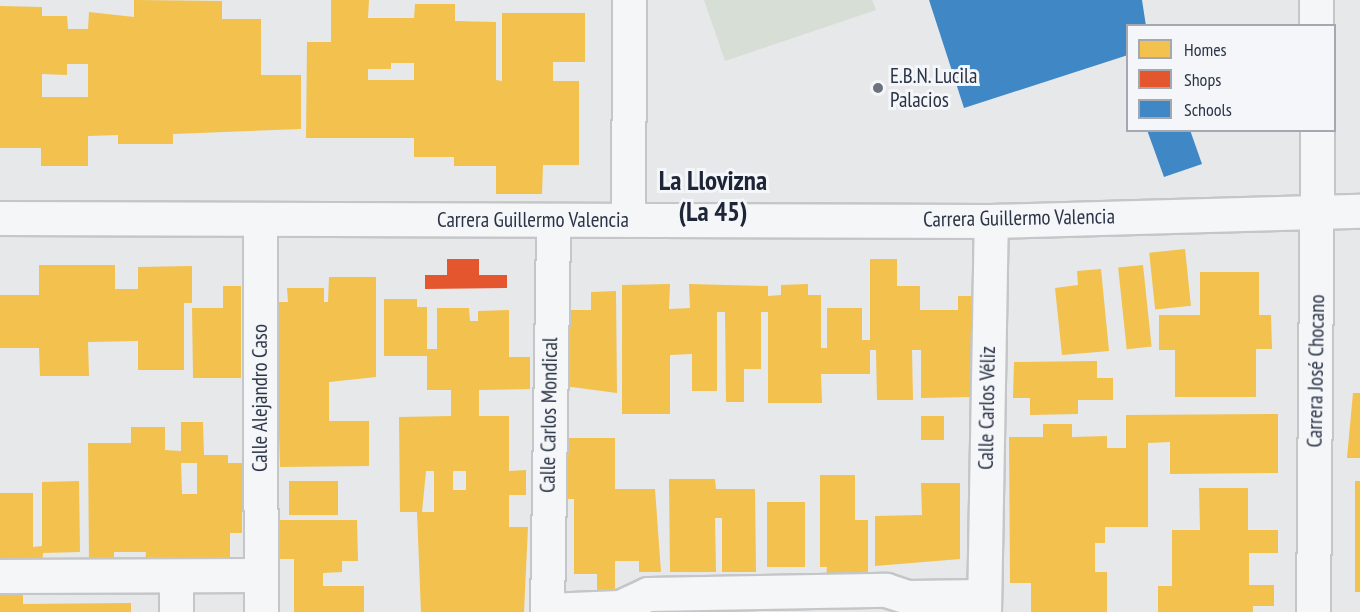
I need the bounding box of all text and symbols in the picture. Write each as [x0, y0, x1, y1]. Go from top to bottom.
legend [1126, 24, 1336, 132]
text: Homes [1184, 38, 1227, 61]
place label: E.B.N. Lucila Palacios [890, 63, 979, 113]
text: Shops [1184, 68, 1221, 91]
marker: E.B.N. Lucila Palacios [871, 81, 885, 95]
text: Schools [1184, 98, 1232, 121]
district label: La Llovizna (La 45) [659, 164, 767, 227]
street label: Carrera Guillermo Valencia [923, 204, 1115, 232]
street label: Carrera Guillermo Valencia [437, 207, 629, 233]
street label: Carrera José Chocano [1302, 294, 1330, 448]
street label: Calle Alejandro Caso [247, 324, 273, 472]
street label: Calle Carlos Mondical [535, 337, 563, 493]
street label: Calle Carlos Véliz [973, 346, 1001, 470]

